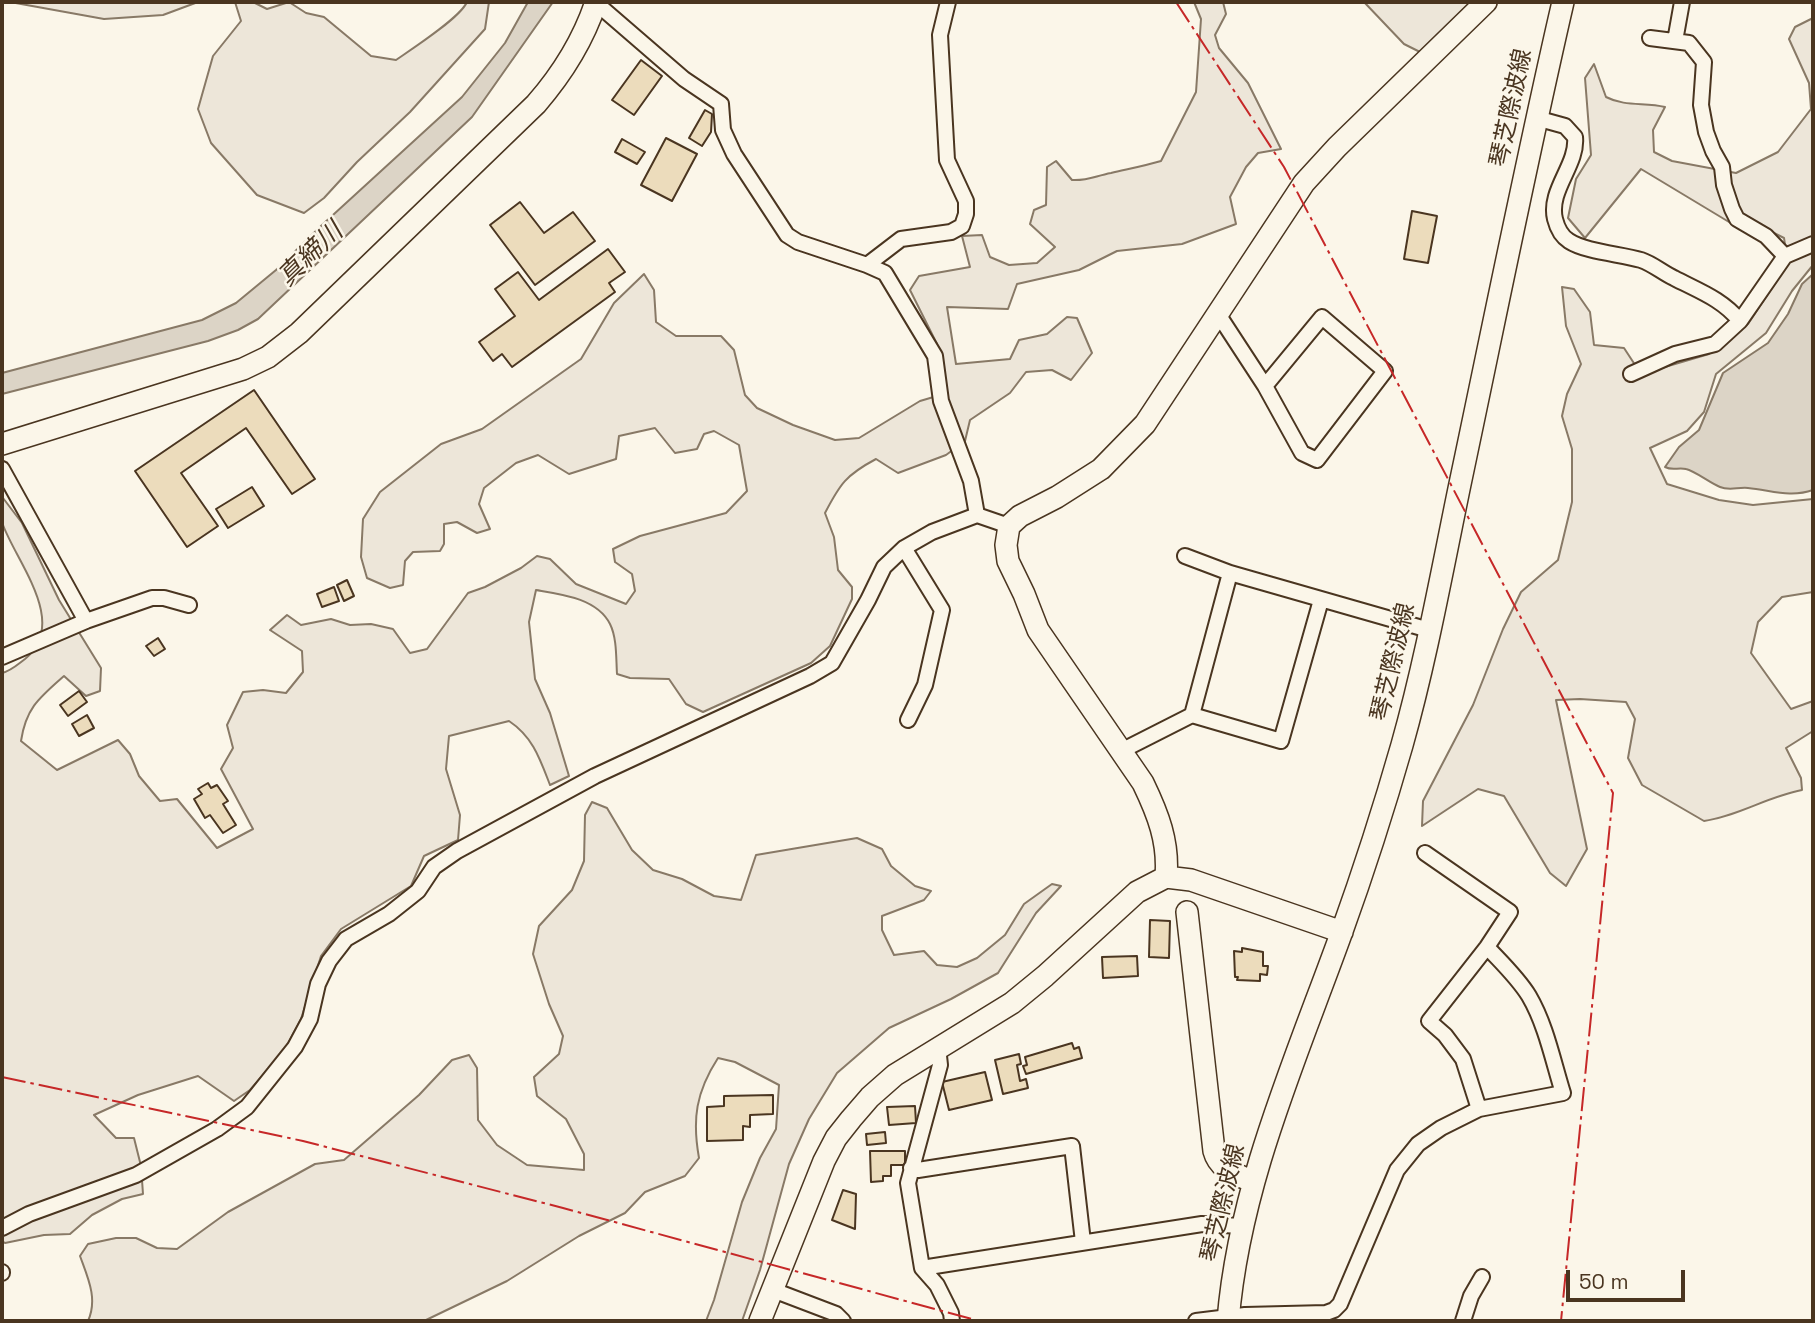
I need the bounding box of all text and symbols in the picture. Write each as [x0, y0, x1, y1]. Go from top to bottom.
street label: 琴芝際波線 [1485, 46, 1539, 170]
water label: 真締川 [272, 217, 350, 293]
street label: 琴芝際波線 [1366, 600, 1422, 724]
street label: 琴芝際波線 [1196, 1141, 1252, 1265]
scale bar [1570, 1256, 1689, 1300]
text: 50 m [1579, 1268, 1629, 1295]

